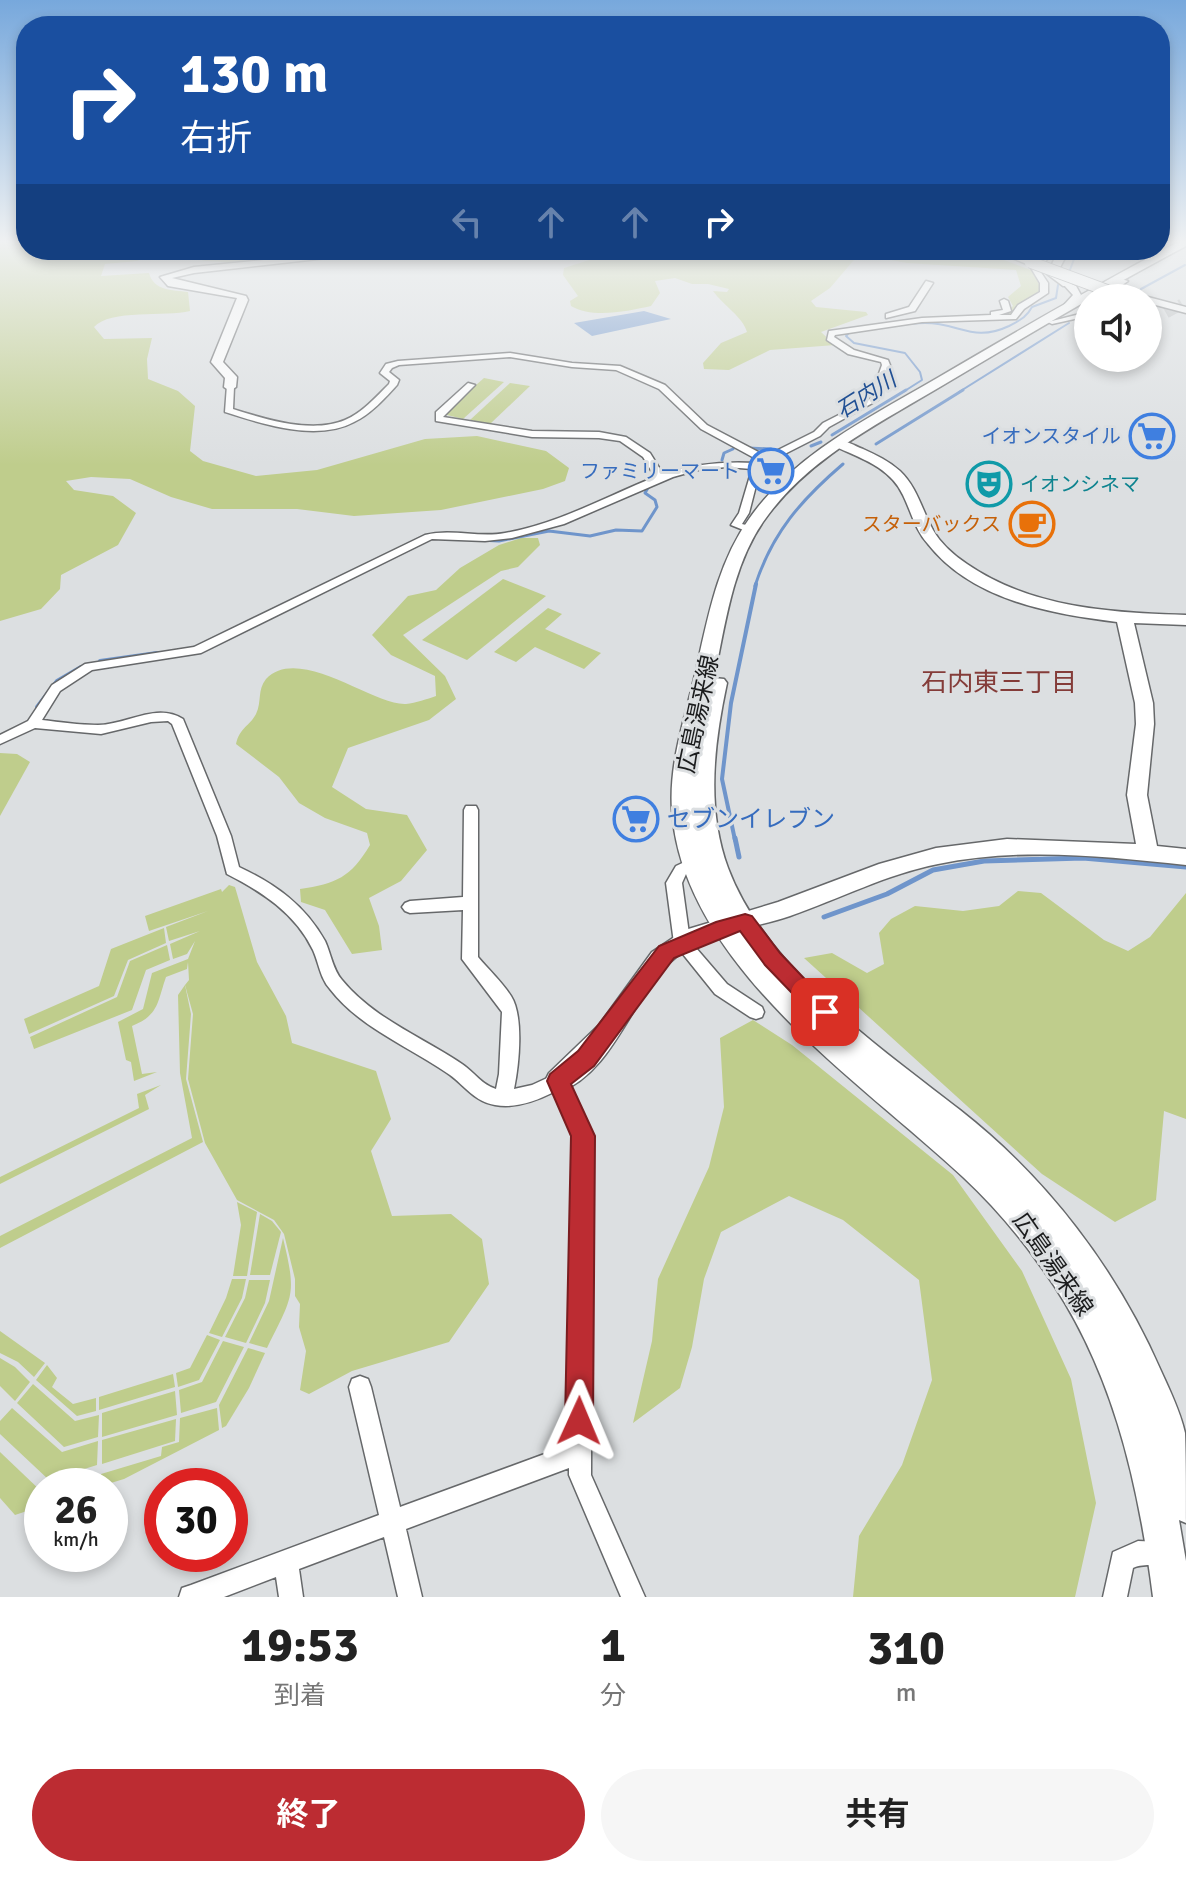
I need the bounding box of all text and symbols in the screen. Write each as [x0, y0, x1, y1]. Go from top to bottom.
text: 130 m [180, 39, 328, 108]
icon: right [48, 48, 152, 152]
text: 右折 [180, 116, 252, 161]
icon: left [445, 200, 489, 244]
icon: ahead [529, 200, 573, 244]
icon: ahead [613, 200, 657, 244]
icon: right [697, 200, 741, 244]
map controls [1074, 284, 1162, 372]
button: sound [1074, 284, 1162, 372]
water label: 石内川 [831, 365, 903, 424]
supermarket icon: イオンスタイル [1128, 412, 1176, 460]
place label: イオンスタイル [981, 424, 1121, 449]
supermarket icon: ファミリーマート [747, 447, 795, 495]
place label: ファミリーマート [580, 459, 740, 484]
theatre icon: イオンシネマ [965, 460, 1013, 508]
place label: イオンシネマ [1020, 472, 1140, 497]
cafe icon: スターバックス [1008, 500, 1056, 548]
place label: スターバックス [862, 512, 1001, 537]
street label: 広島湯来線 [671, 652, 725, 776]
district label: 石内東三丁目 [921, 667, 1077, 699]
supermarket icon: セブンイレブン [612, 795, 660, 843]
place label: セブンイレブン [667, 804, 835, 834]
pin [791, 978, 859, 1046]
icon: arrive [803, 990, 847, 1034]
street label: 広島湯来線 [1006, 1206, 1100, 1322]
position arrow [537, 1379, 621, 1463]
speed limit sign: 30 [144, 1468, 248, 1572]
text: 26 [54, 1485, 98, 1535]
text: km/h [53, 1527, 99, 1552]
text: 19:53 [241, 1616, 359, 1675]
text: 1 [600, 1616, 626, 1675]
text: 310 [867, 1619, 945, 1678]
text: m [896, 1677, 916, 1709]
text: 到着 [274, 1680, 326, 1712]
text: 分 [600, 1680, 626, 1712]
button: 終了 [32, 1769, 585, 1861]
button: 共有 [601, 1769, 1154, 1861]

